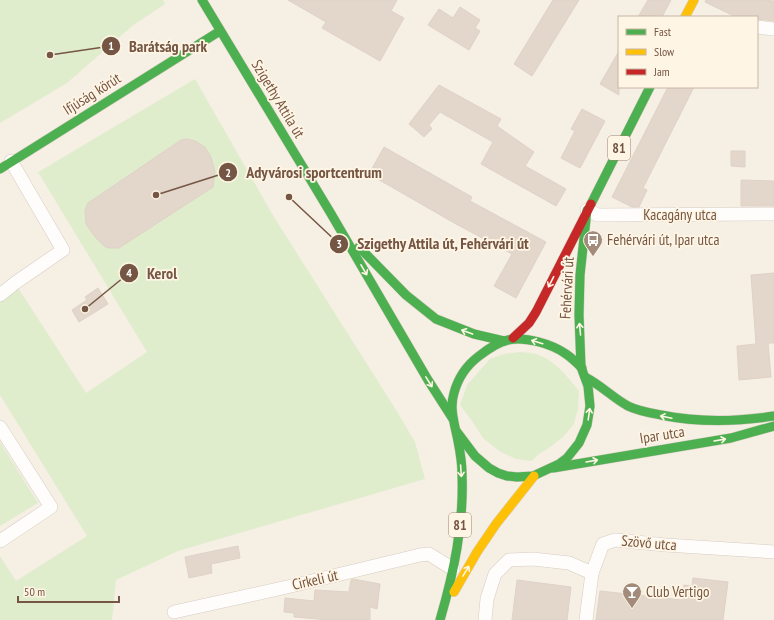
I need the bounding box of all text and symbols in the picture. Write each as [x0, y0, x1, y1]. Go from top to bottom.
legend [618, 16, 758, 88]
text: Fast [654, 24, 672, 39]
callout: Barátság park [101, 32, 215, 60]
text: Barátság park [129, 36, 207, 56]
text: 1 [108, 38, 114, 53]
text: Slow [654, 44, 675, 59]
street label: Szigethy Attila út [248, 56, 309, 141]
text: Jam [653, 64, 670, 79]
street label: Ifjúság körút [59, 68, 124, 119]
road number: 81 [608, 136, 630, 160]
callout: Adyvárosi sportcentrum [218, 158, 389, 186]
text: Adyvárosi sportcentrum [245, 162, 382, 182]
text: 2 [225, 165, 231, 180]
street label: Kacagány utca [643, 205, 717, 224]
bus stop icon: Fehérvári út, Ipar utca [582, 229, 604, 257]
callout: Szigethy Attila út, Fehérvári út [329, 230, 538, 258]
place label: Fehérvári út, Ipar utca [607, 230, 719, 249]
text: Szigethy Attila út, Fehérvári út [357, 233, 529, 253]
text: 3 [336, 236, 342, 251]
street label: Fehérvári út [555, 256, 578, 320]
callout: Kerol [119, 259, 185, 287]
text: Kerol [147, 263, 177, 283]
one-way arrow [360, 264, 368, 276]
text: 4 [126, 265, 132, 280]
one-way arrow [547, 276, 554, 288]
one-way arrow [576, 323, 583, 336]
one-way arrow [461, 327, 473, 335]
one-way arrow [530, 338, 543, 345]
one-way arrow [426, 376, 434, 388]
one-way arrow [585, 408, 593, 421]
one-way arrow [659, 412, 672, 420]
street label: Ipar utca [638, 422, 686, 447]
one-way arrow [713, 436, 726, 444]
one-way arrow [585, 457, 598, 465]
one-way arrow [458, 464, 465, 477]
road number: 81 [449, 513, 471, 537]
street label: Szövő utca [621, 531, 677, 554]
street label: Cirkeli út [290, 565, 340, 594]
one-way arrow [463, 565, 471, 577]
scale bar [18, 578, 119, 604]
bar icon: Club Vertigo [621, 581, 643, 609]
place label: Club Vertigo [646, 582, 709, 601]
text: 50 m [24, 584, 45, 599]

